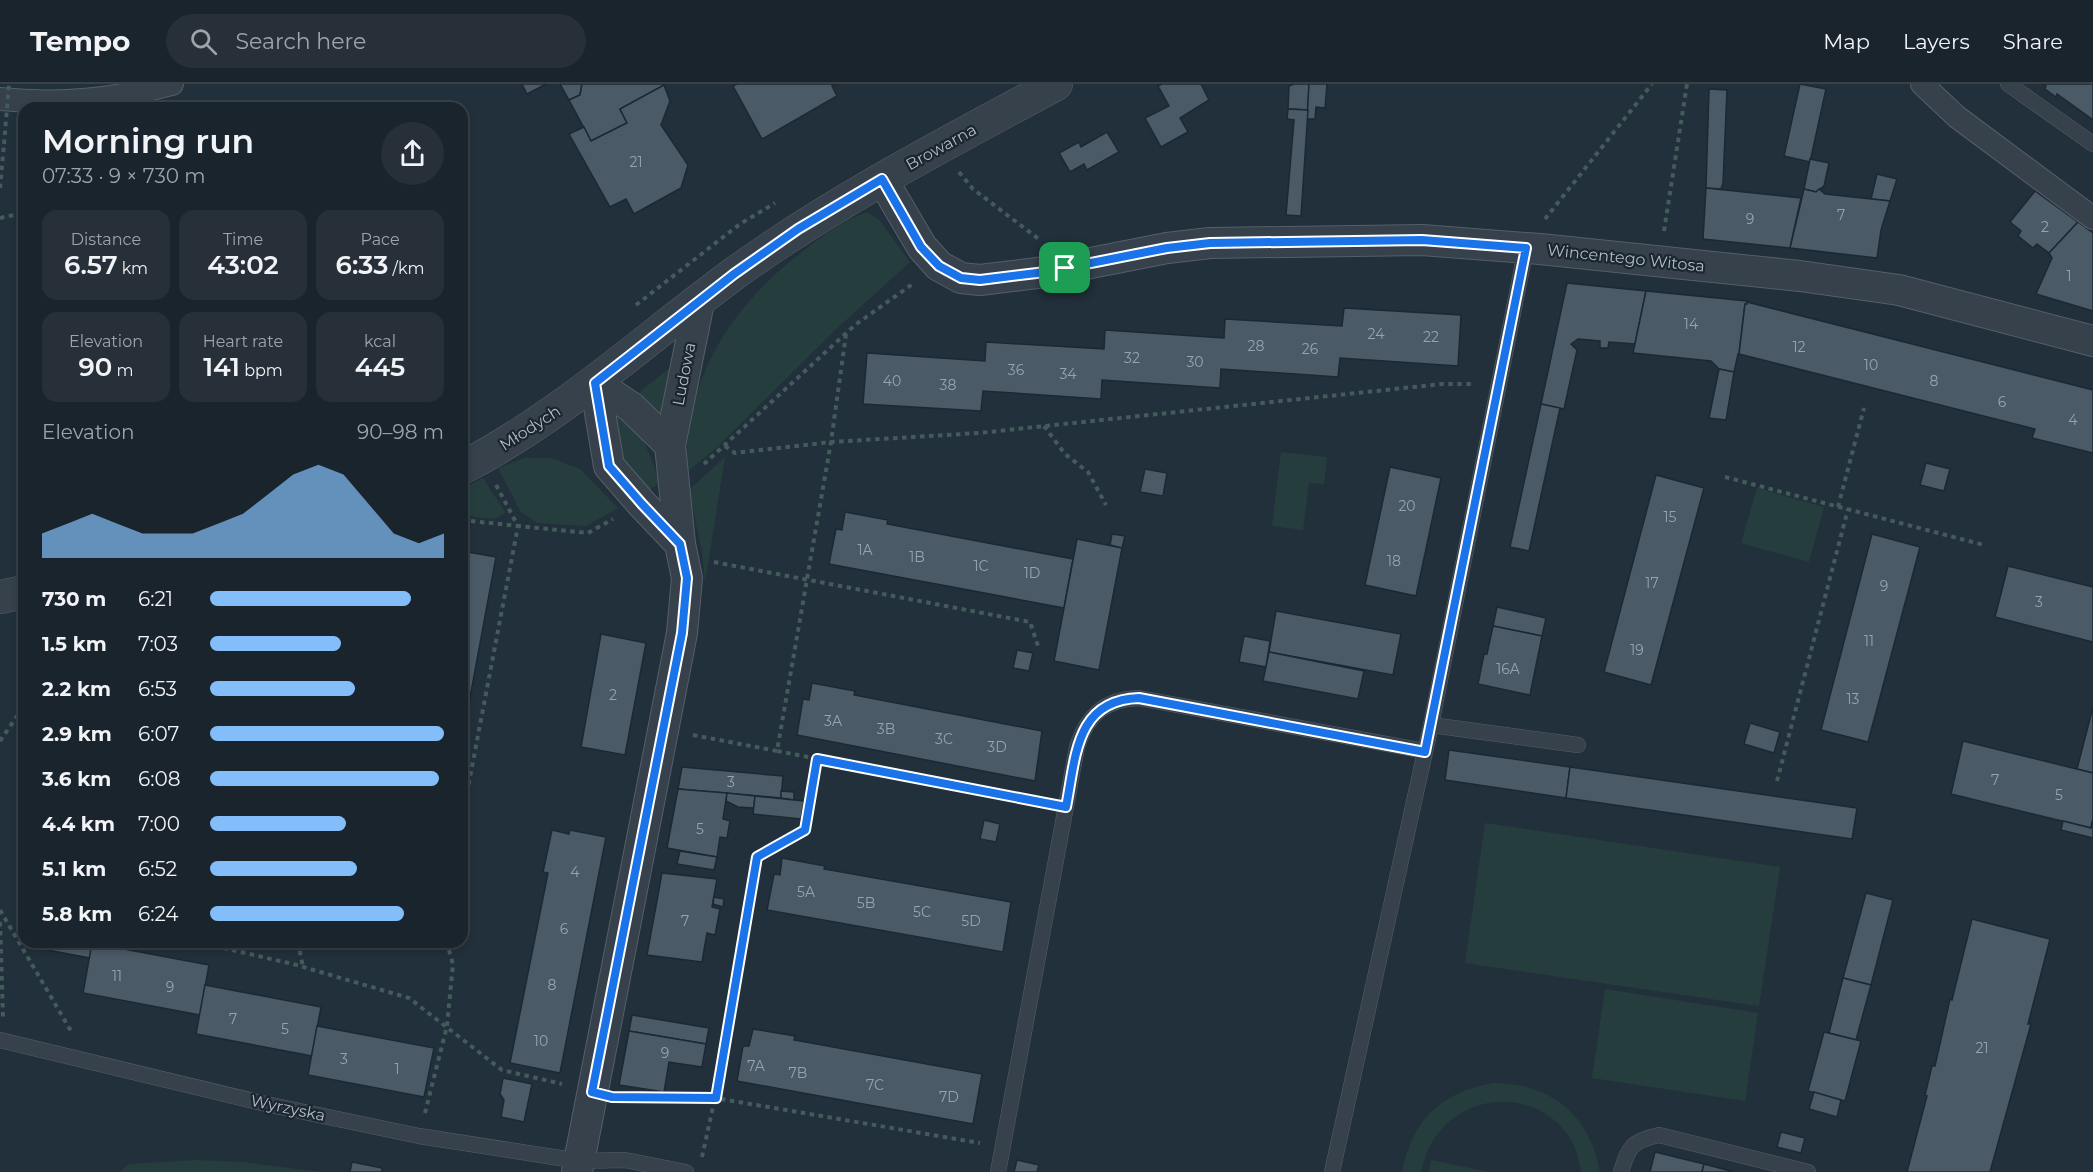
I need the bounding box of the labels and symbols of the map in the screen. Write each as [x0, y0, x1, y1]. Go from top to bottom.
street label: Browarna [902, 120, 980, 174]
house number: 21 [629, 153, 643, 171]
house number: 7 [1837, 206, 1845, 224]
house number: 9 [1746, 210, 1754, 228]
house number: 2 [2041, 218, 2049, 236]
street label: Wincentego Witosa [1546, 240, 1706, 276]
pin [1039, 242, 1090, 293]
house number: 1 [2066, 267, 2072, 285]
house number: 14 [1684, 315, 1699, 333]
house number: 24 [1368, 325, 1385, 343]
house number: 22 [1423, 328, 1439, 346]
house number: 28 [1248, 337, 1265, 355]
house number: 12 [1792, 338, 1806, 356]
house number: 26 [1302, 340, 1319, 358]
street label: Ludowa [669, 341, 699, 407]
house number: 32 [1124, 349, 1140, 367]
house number: 30 [1186, 353, 1204, 371]
house number: 10 [1864, 356, 1878, 374]
house number: 36 [1008, 361, 1025, 379]
house number: 34 [1059, 365, 1077, 383]
house number: 40 [883, 372, 901, 390]
house number: 8 [1930, 372, 1939, 390]
house number: 38 [940, 376, 956, 394]
house number: 6 [1998, 393, 2007, 411]
street label: Młodych [496, 401, 564, 455]
house number: 4 [2068, 411, 2078, 429]
house number: 20 [1398, 497, 1416, 515]
house number: 15 [1664, 508, 1677, 526]
house number: 1A [857, 541, 874, 559]
house number: 1B [909, 548, 925, 566]
house number: 18 [1387, 552, 1401, 570]
house number: 1C [974, 557, 989, 575]
house number: 1D [1024, 564, 1040, 582]
house number: 17 [1645, 574, 1659, 592]
house number: 9 [1880, 577, 1888, 595]
house number: 3 [2035, 593, 2043, 611]
house number: 11 [1864, 632, 1874, 650]
house number: 19 [1630, 641, 1644, 659]
house number: 16A [1496, 660, 1521, 678]
house number: 2 [609, 686, 617, 704]
house number: 13 [1847, 690, 1860, 708]
house number: 3A [824, 712, 843, 730]
house number: 3B [877, 720, 895, 738]
house number: 3C [935, 730, 953, 748]
house number: 3D [987, 738, 1007, 756]
house number: 7 [1991, 771, 1999, 789]
house number: 3 [727, 773, 735, 791]
house number: 5 [2055, 786, 2063, 804]
house number: 5 [696, 820, 704, 838]
house number: 4 [570, 863, 580, 881]
house number: 5A [797, 883, 816, 901]
house number: 5B [857, 894, 875, 912]
house number: 5C [913, 903, 931, 921]
house number: 7 [681, 912, 689, 930]
house number: 5D [961, 912, 981, 930]
house number: 6 [560, 920, 569, 938]
house number: 11 [112, 967, 122, 985]
house number: 8 [548, 976, 557, 994]
house number: 9 [166, 978, 174, 996]
house number: 7 [229, 1010, 237, 1028]
house number: 5 [281, 1020, 289, 1038]
house number: 10 [534, 1032, 548, 1050]
house number: 21 [1975, 1039, 1989, 1057]
house number: 9 [661, 1044, 669, 1062]
house number: 3 [340, 1050, 348, 1068]
house number: 7A [747, 1057, 766, 1075]
house number: 1 [394, 1060, 400, 1078]
house number: 7B [789, 1064, 807, 1082]
house number: 7C [866, 1076, 884, 1094]
house number: 7D [939, 1088, 959, 1106]
street label: Wyrzyska [249, 1091, 327, 1125]

